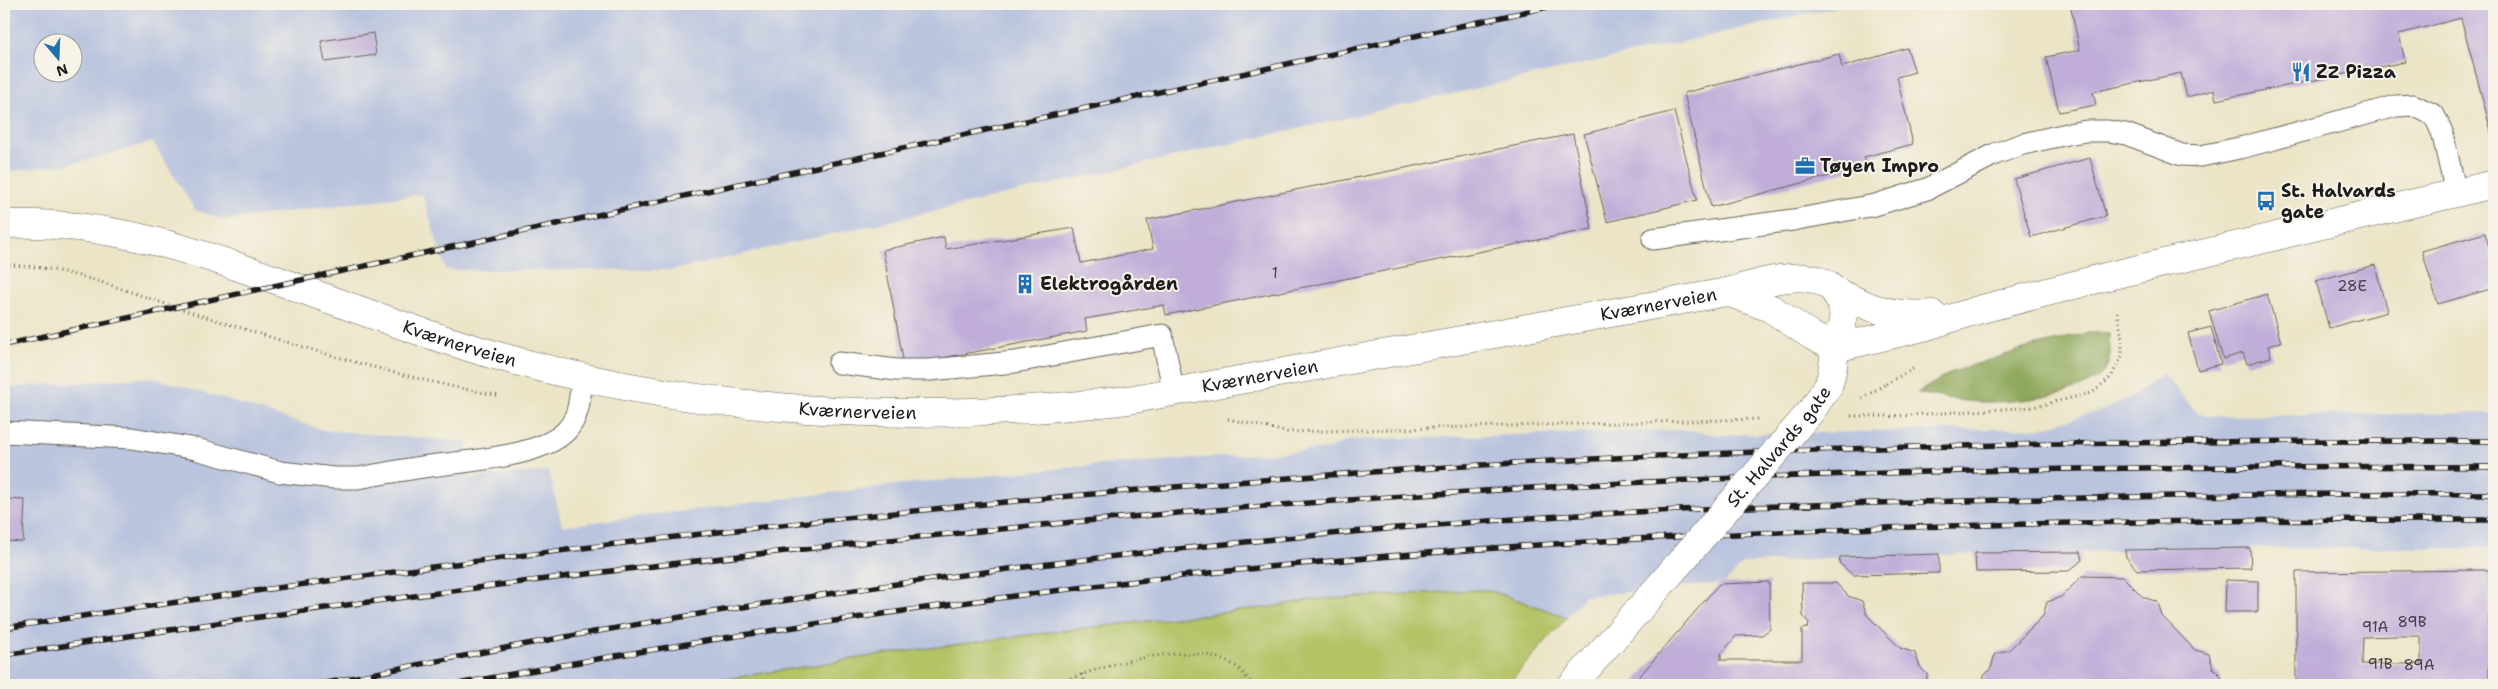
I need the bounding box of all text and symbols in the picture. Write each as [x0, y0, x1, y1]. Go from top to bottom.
north arrow [32, 32, 82, 82]
text: N [54, 60, 70, 81]
place label: ZZ Pizza [2316, 60, 2397, 84]
restaurant icon: ZZ Pizza [2290, 61, 2312, 83]
place label: Tøyen Impro [1820, 154, 1939, 178]
office icon: Tøyen Impro [1794, 155, 1816, 177]
place label: St. Halvards gate [2281, 179, 2396, 224]
bus stop icon: St. Halvards gate [2255, 190, 2277, 212]
house number: 1 [1272, 263, 1278, 283]
place label: Elektrogården [1040, 272, 1178, 296]
building icon: Elektrogården [1014, 273, 1036, 295]
house number: 28E [2337, 276, 2367, 296]
street label: Kværnerveien [1598, 282, 1719, 327]
street label: Kværnerveien [400, 315, 519, 373]
street label: Kværnerveien [1200, 354, 1320, 398]
street label: St. Halvards gate [1721, 381, 1837, 512]
street label: Kværnerveien [798, 397, 917, 425]
house number: 89B [2397, 612, 2427, 632]
house number: 91A [2362, 617, 2388, 637]
house number: 91B [2367, 654, 2393, 674]
house number: 89A [2403, 655, 2435, 675]

